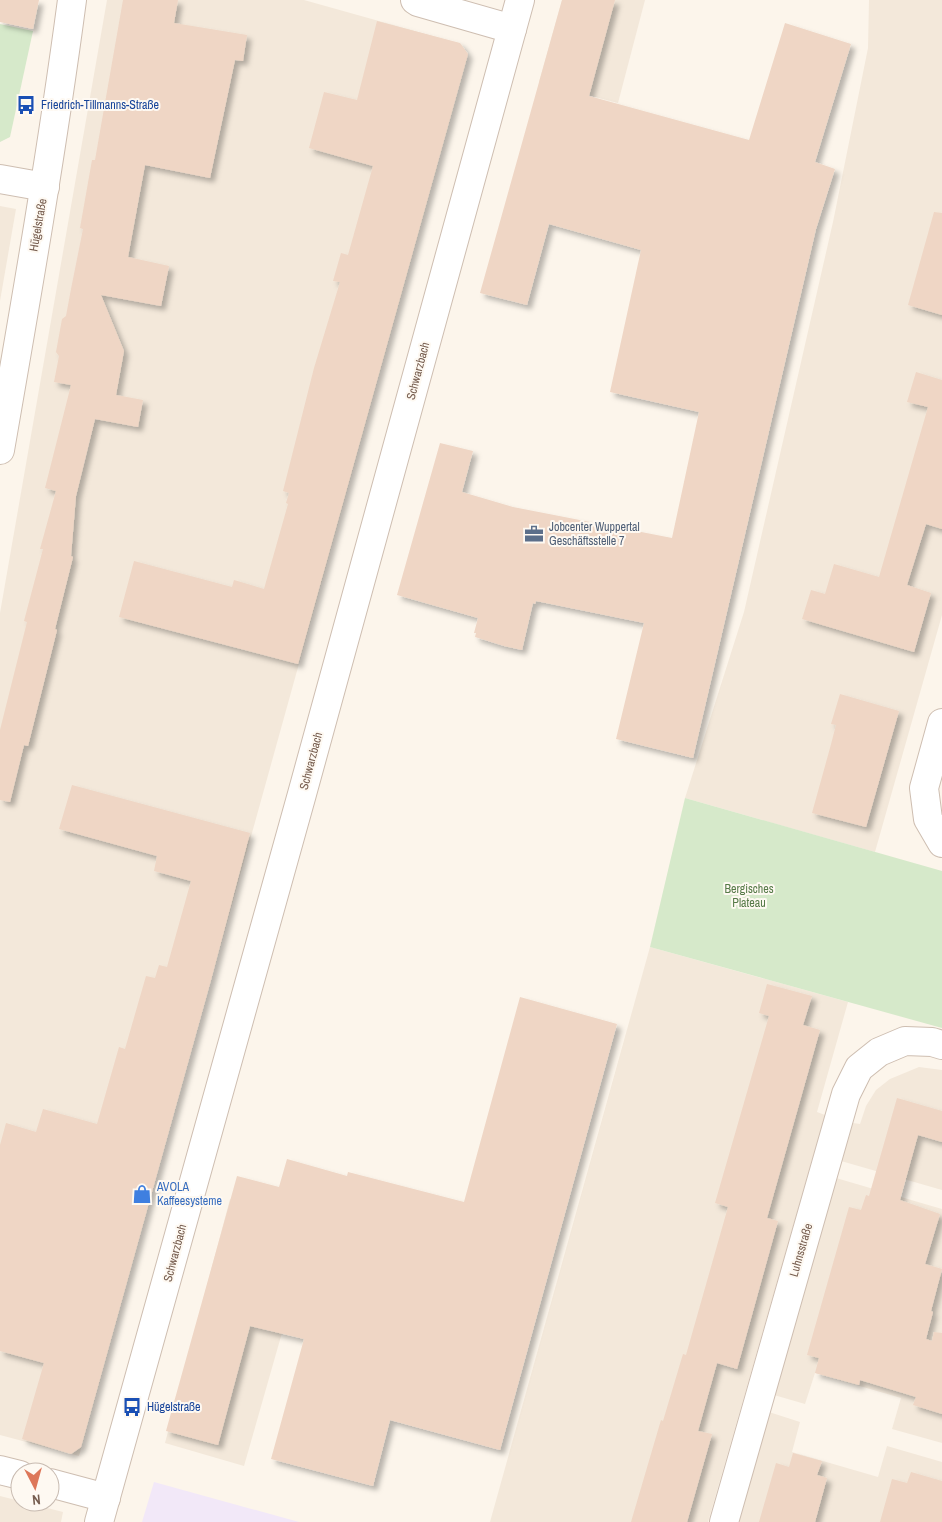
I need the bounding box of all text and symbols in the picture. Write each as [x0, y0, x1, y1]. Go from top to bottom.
bus stop icon: Friedrich-Tillmanns-Straße [15, 94, 37, 116]
place label: Friedrich-Tillmanns-Straße [41, 97, 159, 113]
street label: Hügelstraße [25, 197, 51, 253]
street label: Schwarzbach [403, 340, 433, 402]
place label: Jobcenter Wuppertal Geschäftsstelle 7 [549, 519, 640, 549]
office icon: Jobcenter Wuppertal Geschäftsstelle 7 [523, 523, 545, 545]
street label: Schwarzbach [296, 730, 326, 792]
park label: Bergisches Plateau [724, 881, 774, 911]
place label: AVOLA Kaffeesysteme [156, 1179, 222, 1209]
shop icon: AVOLA Kaffeesysteme [131, 1183, 153, 1205]
street label: Schwarzbach [160, 1222, 190, 1284]
street label: Luhnsstraße [786, 1222, 816, 1278]
bus stop icon: Hügelstraße [121, 1396, 143, 1418]
place label: Hügelstraße [147, 1399, 201, 1415]
north arrow [10, 1462, 60, 1512]
text: N [31, 1491, 41, 1509]

